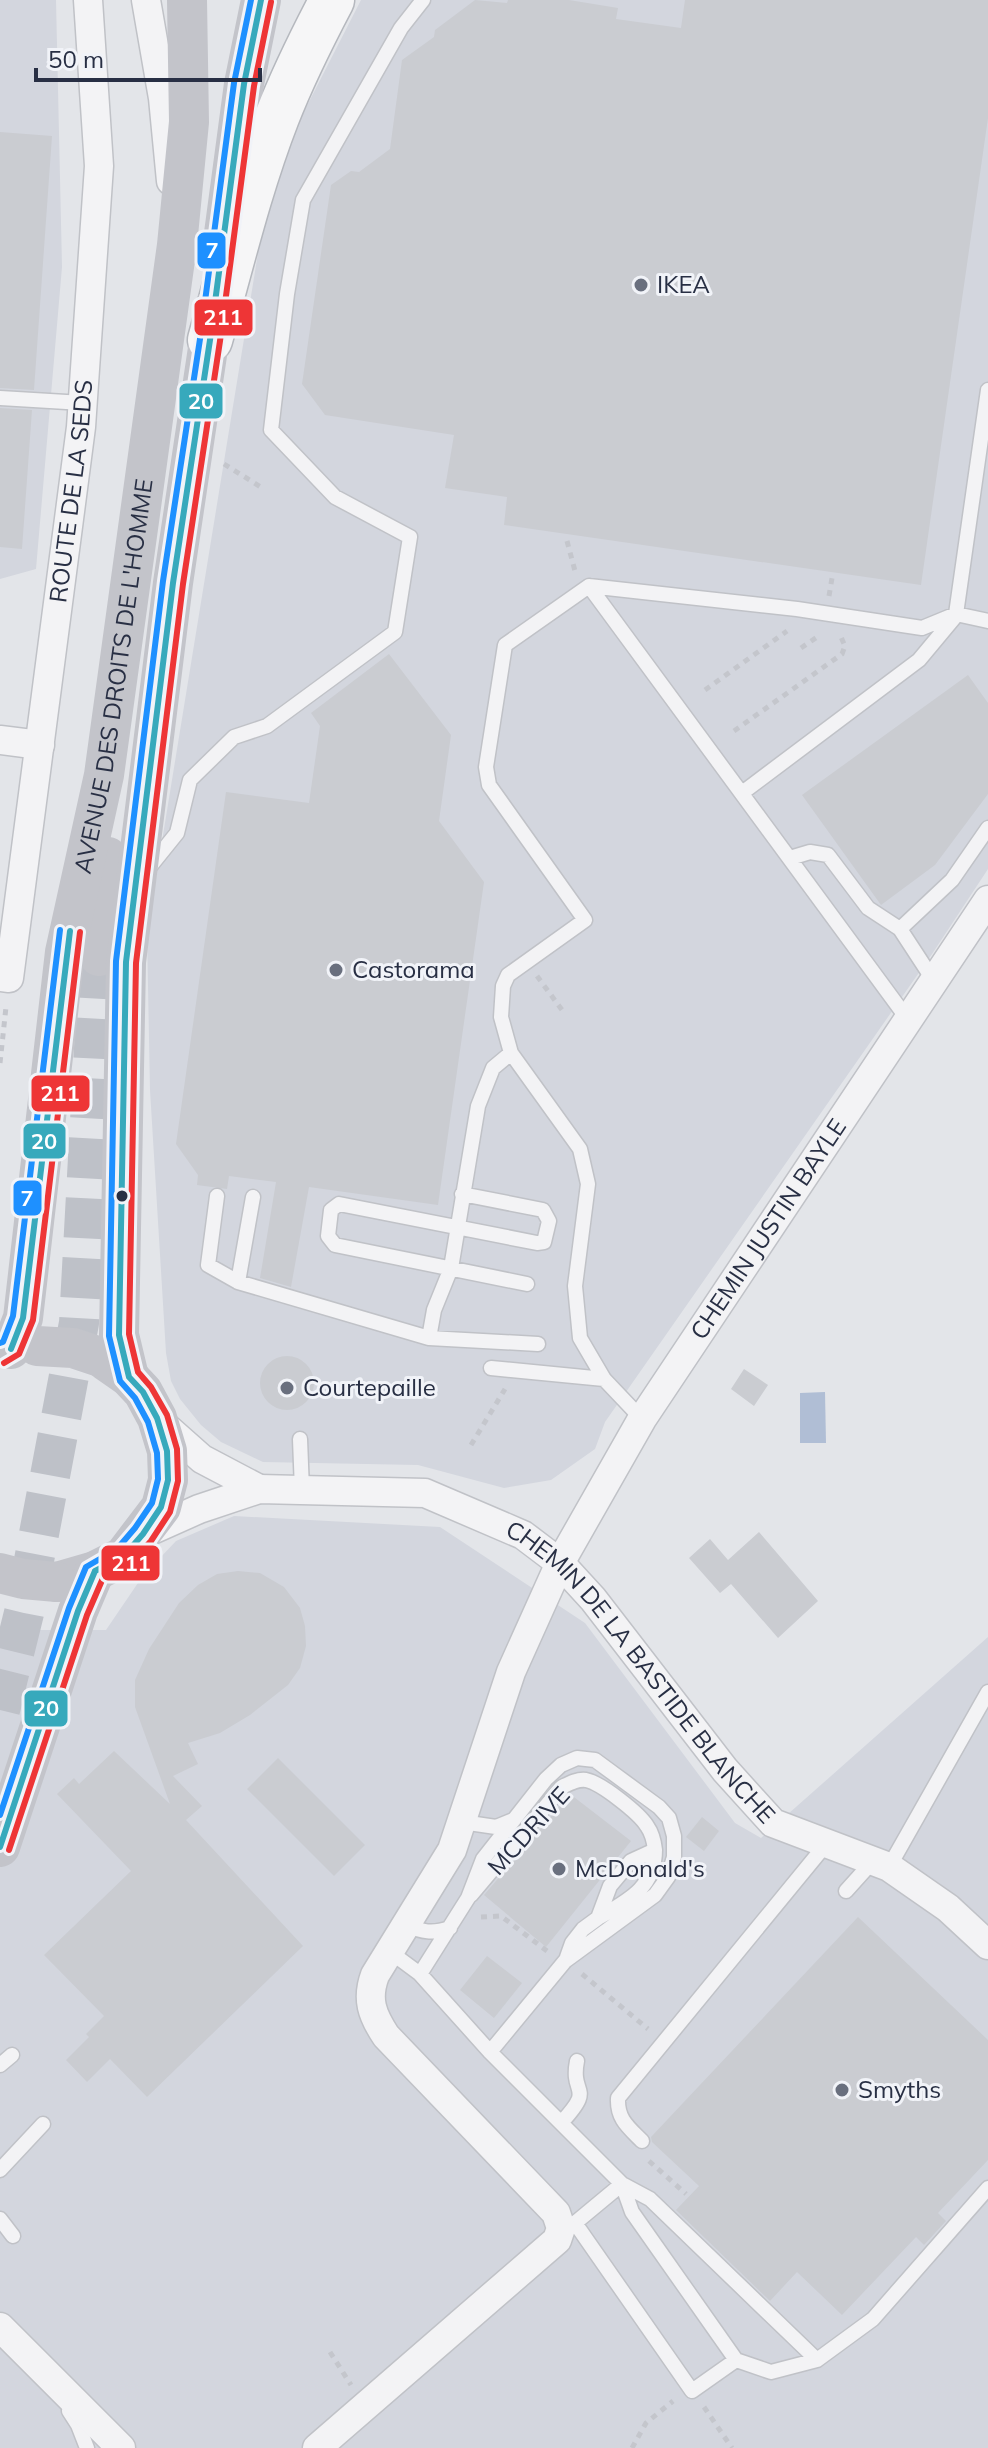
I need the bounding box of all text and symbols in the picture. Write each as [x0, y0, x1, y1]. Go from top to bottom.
scale bar [36, 32, 260, 82]
text: 50 m [48, 44, 104, 74]
line badge: 7 [196, 231, 227, 270]
text: 7 [205, 236, 219, 264]
place label: IKEA [657, 269, 710, 299]
marker: IKEA [632, 276, 650, 294]
line badge: 211 [193, 298, 254, 337]
text: 211 [203, 303, 243, 331]
street label: ROUTE DE LA SEDS [42, 379, 98, 604]
line badge: 20 [178, 382, 224, 420]
text: 20 [188, 387, 214, 415]
street label: AVENUE DES DROITS DE L'HOMME [67, 477, 159, 876]
place label: Castorama [352, 954, 475, 984]
marker: Castorama [327, 961, 345, 979]
line badge: 211 [30, 1074, 91, 1113]
text: 211 [40, 1079, 80, 1107]
street label: CHEMIN JUSTIN BAYLE [683, 1113, 852, 1345]
line badge: 20 [22, 1122, 67, 1160]
text: 20 [31, 1127, 57, 1155]
line badge: 7 [12, 1179, 43, 1217]
text: 7 [20, 1184, 34, 1212]
unlabelled marker [114, 1188, 130, 1204]
place label: Courtepaille [303, 1372, 436, 1402]
marker: Courtepaille [278, 1379, 296, 1397]
street label: CHEMIN DE LA BASTIDE BLANCHE [502, 1514, 782, 1829]
line badge: 211 [100, 1544, 161, 1582]
text: 211 [111, 1549, 151, 1577]
line badge: 20 [23, 1689, 69, 1728]
text: 20 [33, 1694, 59, 1722]
street label: MCDRIVE [481, 1780, 576, 1881]
place label: McDonald's [575, 1853, 705, 1883]
marker: McDonald's [550, 1860, 568, 1878]
place label: Smyths [858, 2074, 941, 2104]
marker: Smyths [833, 2081, 851, 2099]

